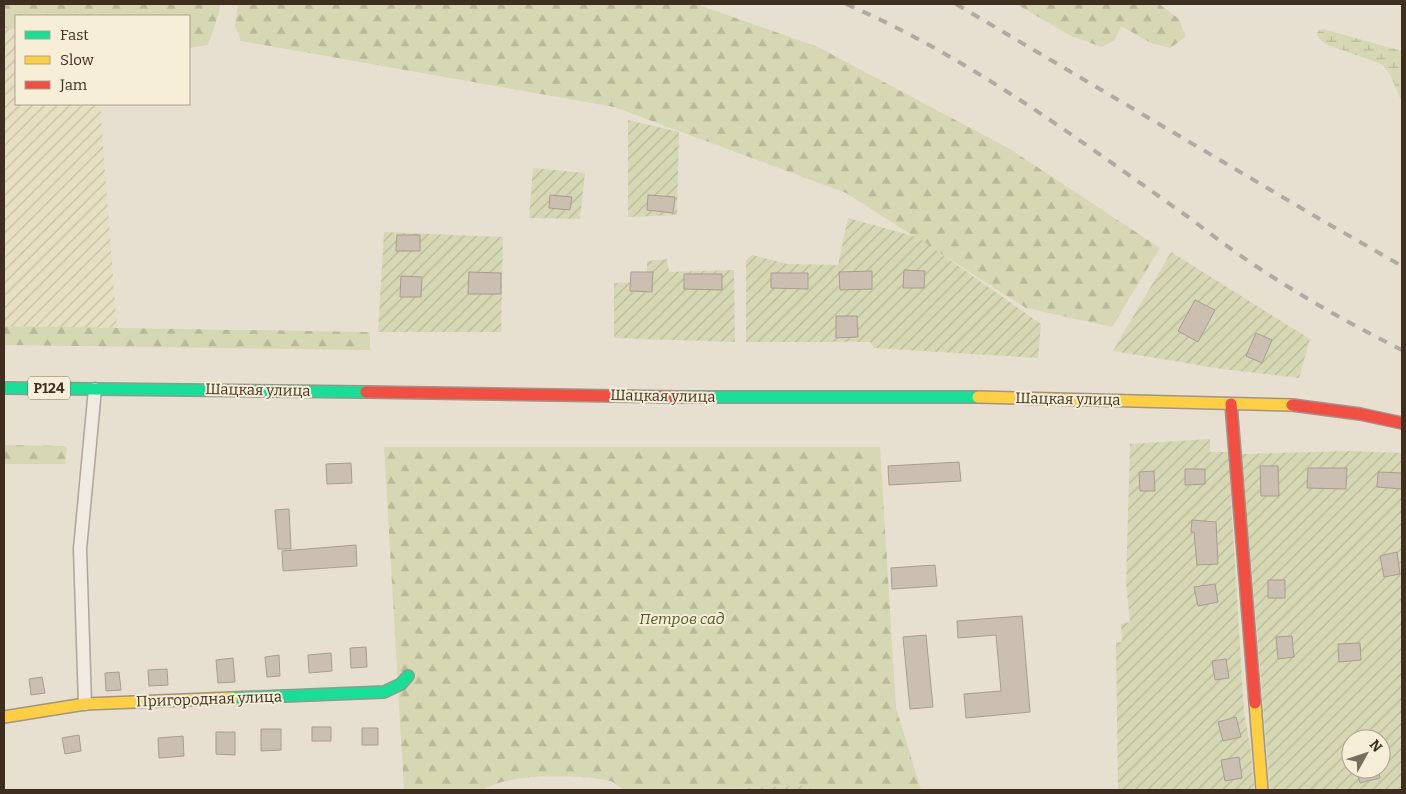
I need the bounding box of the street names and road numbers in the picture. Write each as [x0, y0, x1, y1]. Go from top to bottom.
road number: Р124 [28, 376, 70, 399]
street label: Шацкая улица [205, 380, 311, 400]
street label: Шацкая улица [610, 386, 716, 406]
street label: Шацкая улица [1015, 389, 1121, 409]
street label: Пригородная улица [136, 687, 282, 711]

